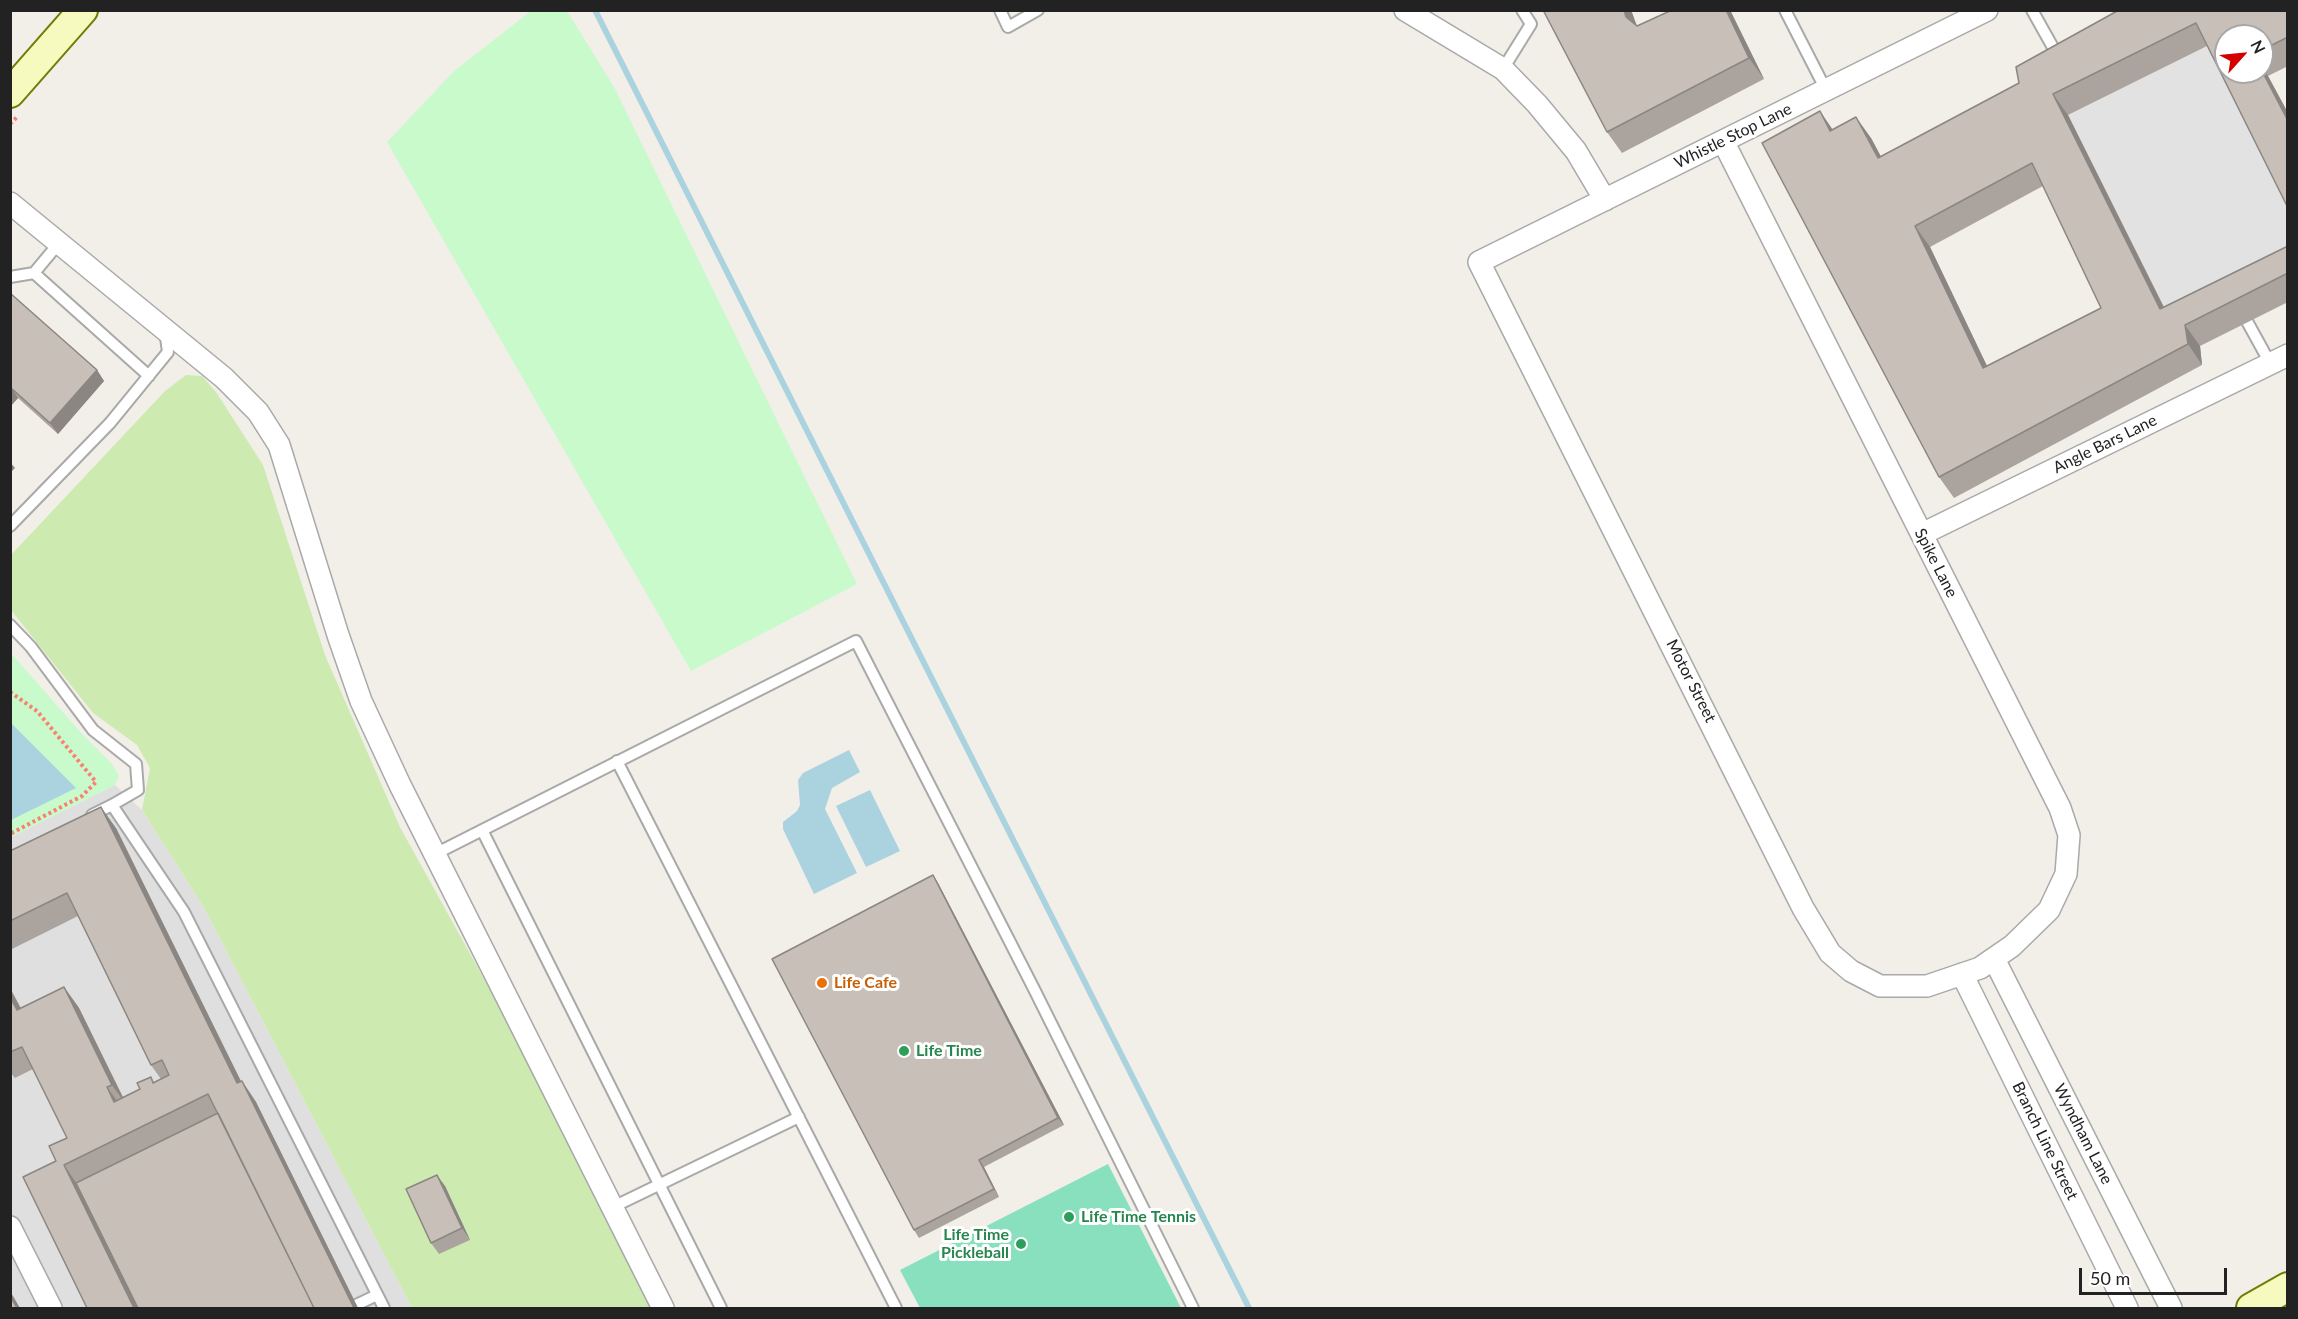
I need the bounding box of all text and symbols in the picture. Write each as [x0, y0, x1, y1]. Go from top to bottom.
north arrow [2214, 24, 2274, 84]
text: N [2247, 37, 2270, 56]
street label: Whistle Stop Lane [1671, 99, 1795, 173]
street label: Angle Bars Lane [2050, 411, 2160, 477]
street label: Spike Lane [1910, 525, 1962, 601]
street label: Motor Street [1662, 636, 1720, 726]
place label: Life Cafe [834, 973, 897, 993]
marker: Life Cafe [815, 976, 829, 990]
place label: Life Time [916, 1041, 982, 1061]
marker: Life Time [897, 1044, 911, 1058]
street label: Branch Line Street [2008, 1079, 2082, 1203]
street label: Wyndham Lane [2049, 1081, 2117, 1187]
place label: Life Time Tennis [1081, 1207, 1196, 1227]
marker: Life Time Tennis [1062, 1210, 1076, 1224]
place label: Life Time Pickleball [941, 1225, 1009, 1263]
marker: Life Time Pickleball [1014, 1237, 1028, 1251]
scale bar [2082, 1256, 2230, 1294]
text: 50 m [2090, 1267, 2130, 1289]

